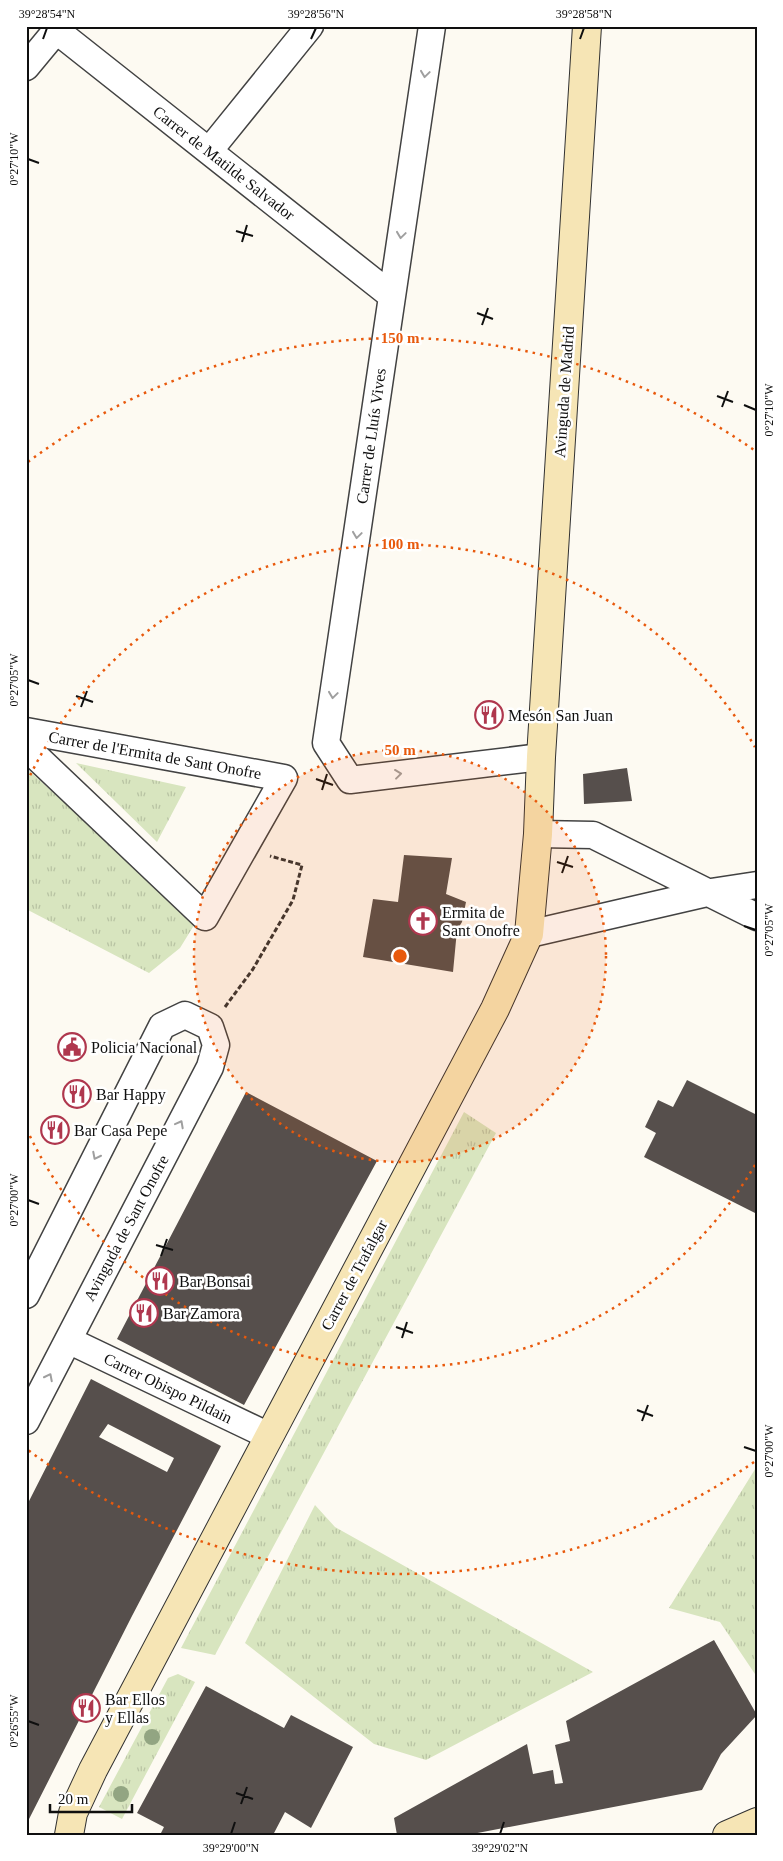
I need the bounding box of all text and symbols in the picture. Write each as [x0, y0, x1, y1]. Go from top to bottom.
text: 39°28'54"N [19, 7, 76, 21]
text: 39°28'56"N [288, 7, 345, 21]
text: 39°28'58"N [556, 7, 613, 21]
one-way arrow [420, 70, 430, 79]
street label: Carrer de Matilde Salvador [150, 103, 299, 224]
text: 0°27'10"W [7, 132, 21, 186]
one-way arrow [396, 232, 407, 240]
street label: Avinguda de Madrid [551, 326, 578, 459]
text: 150 m [381, 330, 420, 346]
street label: Carrer de Lluís Vives [353, 367, 389, 505]
text: 0°27'10"W [762, 383, 776, 437]
one-way arrow [352, 531, 363, 539]
text: 100 m [381, 536, 420, 552]
text: 0°27'05"W [7, 653, 21, 707]
one-way arrow [329, 691, 339, 700]
restaurant icon: Mesón San Juan [474, 700, 504, 730]
place label: Mesón San Juan [508, 707, 613, 724]
street label: Carrer de l'Ermita de Sant Onofre [47, 728, 263, 782]
text: 50 m [384, 742, 416, 758]
one-way arrow [394, 769, 402, 780]
text: 0°27'05"W [762, 903, 776, 957]
place label: Ermita de Sant Onofre [442, 904, 520, 939]
church icon: Ermita de Sant Onofre [408, 906, 438, 936]
centre of rings [391, 947, 409, 965]
public building icon: Policia Nacional [57, 1032, 87, 1062]
place label: Policia Nacional [91, 1039, 198, 1056]
restaurant icon: Bar Happy [62, 1079, 92, 1109]
place label: Bar Happy [96, 1086, 166, 1104]
restaurant icon: Bar Casa Pepe [40, 1115, 70, 1145]
one-way arrow [174, 1121, 184, 1130]
place label: Bar Casa Pepe [74, 1122, 167, 1140]
one-way arrow [92, 1151, 102, 1160]
street label: Avinguda de Sant Onofre [80, 1152, 173, 1304]
text: 0°27'00"W [7, 1173, 21, 1227]
street label: Carrer de Trafalgar [318, 1216, 391, 1334]
restaurant icon: Bar Bonsai [145, 1266, 175, 1296]
place label: Bar Bonsai [179, 1273, 251, 1290]
restaurant icon: Bar Zamora [129, 1298, 159, 1328]
place label: Bar Zamora [163, 1305, 240, 1322]
street label: Carrer Obispo Pildain [101, 1350, 235, 1427]
one-way arrow [43, 1373, 53, 1382]
text: 0°27'00"W [762, 1424, 776, 1478]
place label: Bar Ellos y Ellas [105, 1691, 165, 1727]
restaurant icon: Bar Ellos y Ellas [71, 1693, 101, 1723]
text: 0°26'55"W [7, 1694, 21, 1748]
scale bar [50, 1781, 132, 1813]
text: 20 m [58, 1791, 89, 1807]
text: 39°29'00"N [203, 1841, 260, 1855]
text: 39°29'02"N [472, 1841, 529, 1855]

